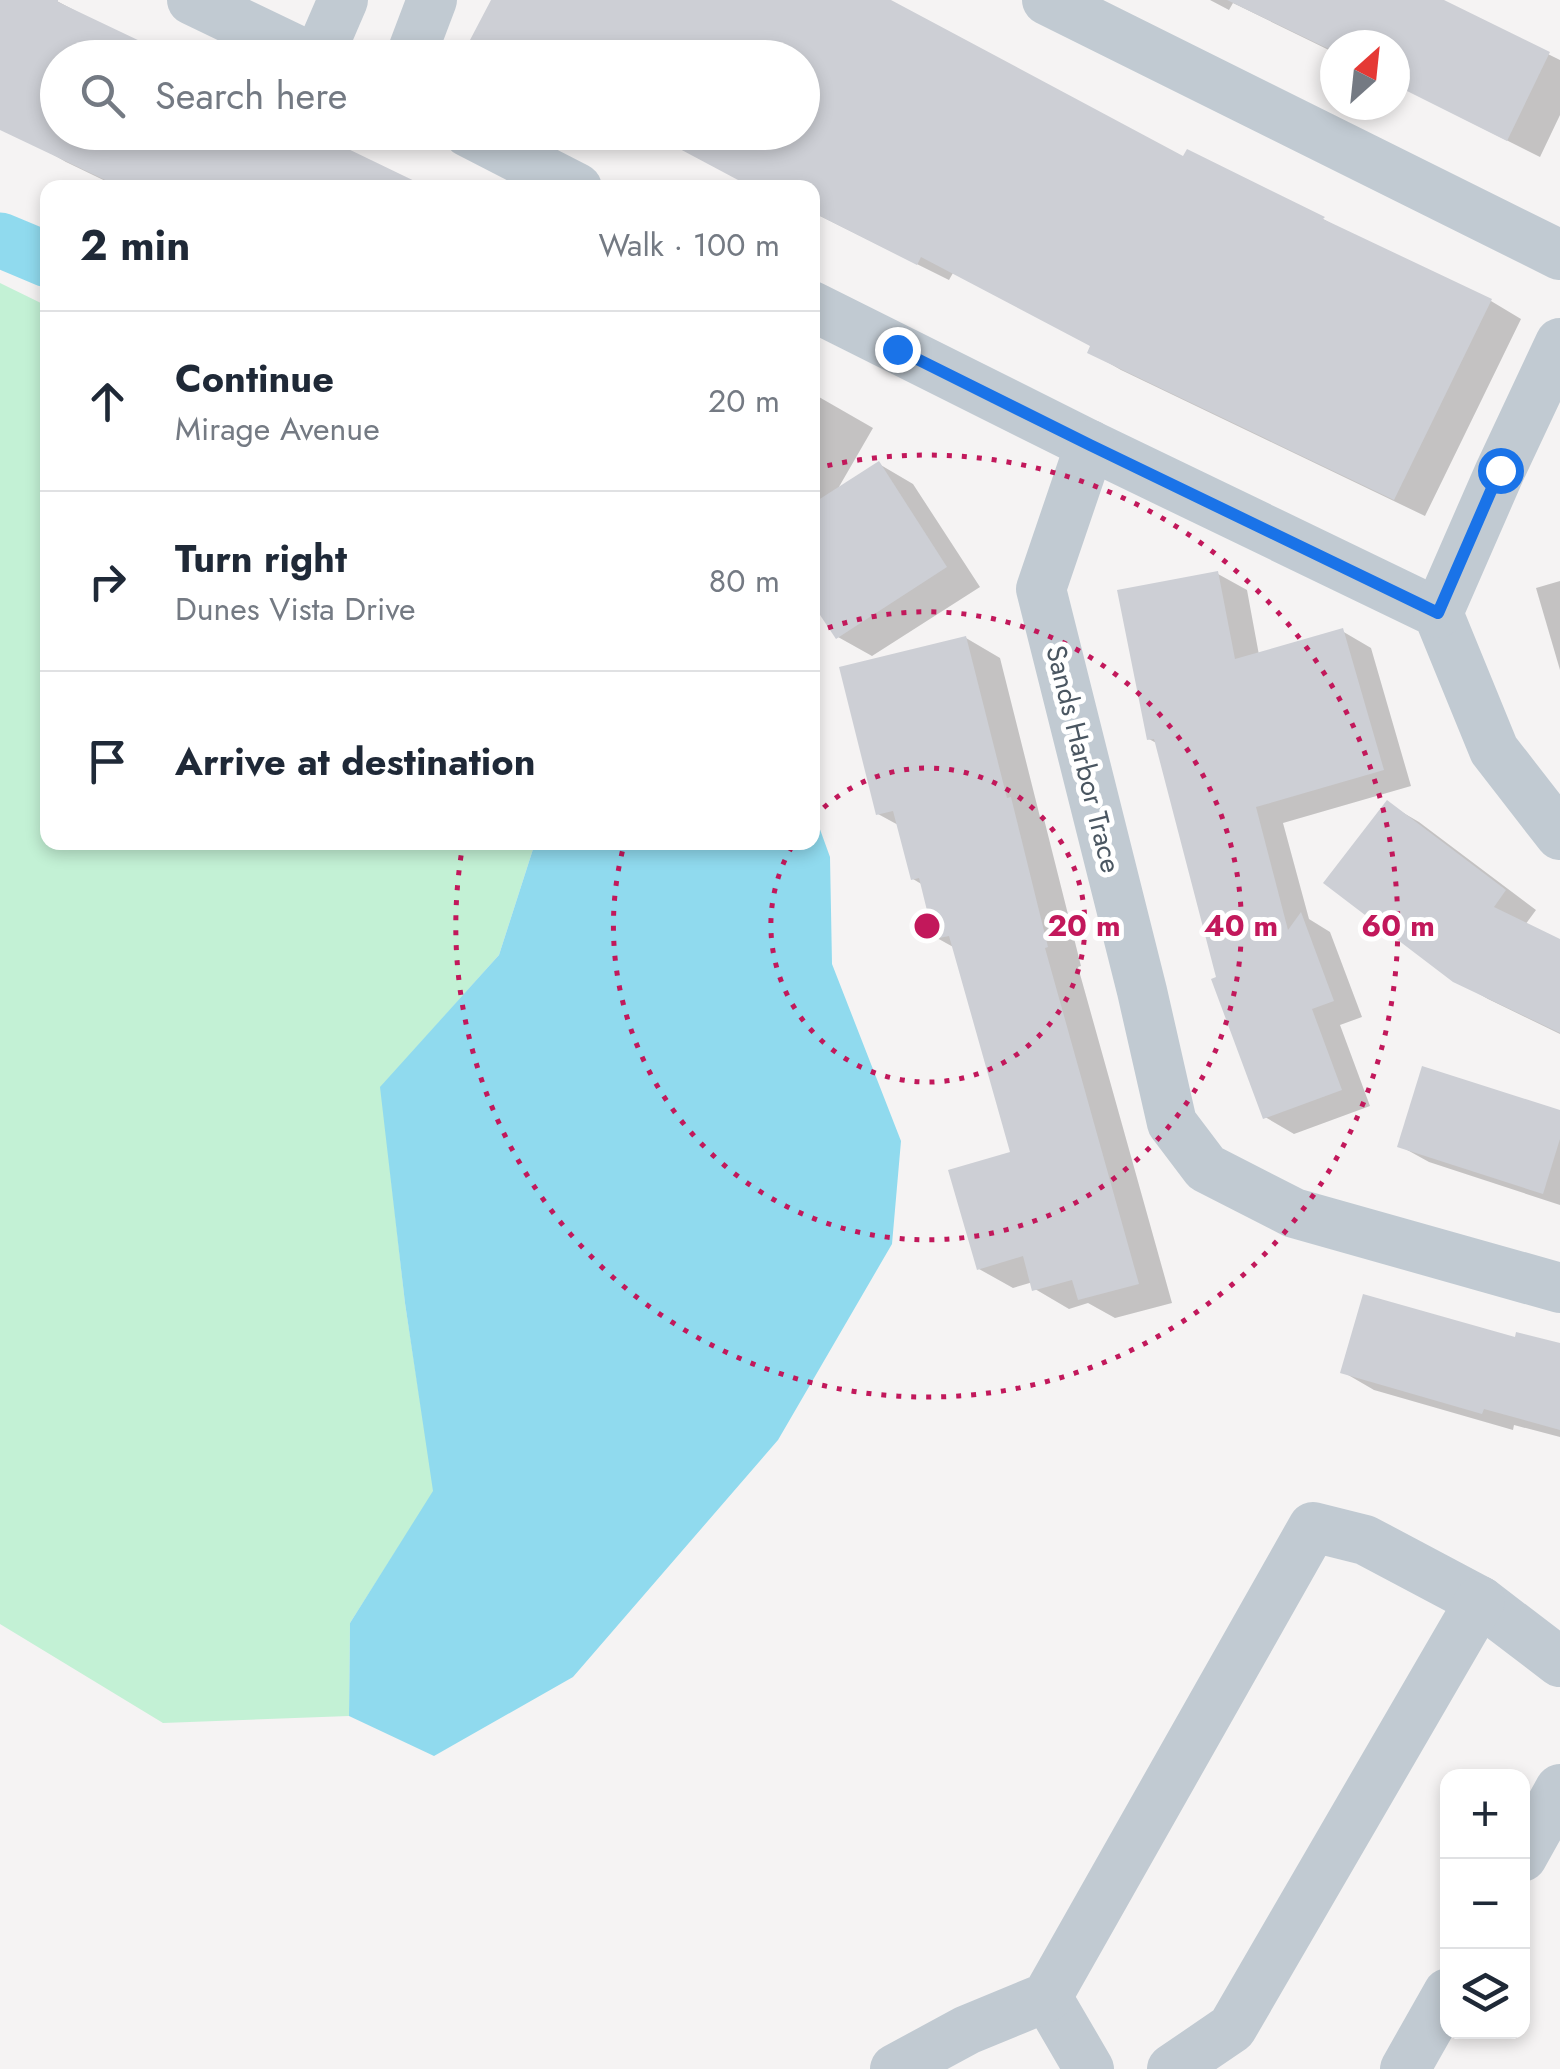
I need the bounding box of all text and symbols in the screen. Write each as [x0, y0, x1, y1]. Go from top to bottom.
north arrow [1320, 30, 1410, 120]
search box [40, 40, 820, 150]
icon: search [75, 68, 130, 123]
text: Search here [155, 68, 347, 123]
text: 2 min [80, 215, 190, 276]
text: Walk · 100 m [599, 222, 780, 268]
route end [875, 327, 921, 373]
text: Continue [175, 351, 334, 406]
icon: ahead [80, 374, 135, 429]
text: 20 m [708, 378, 780, 424]
text: Mirage Avenue [175, 406, 380, 452]
route start [1478, 448, 1524, 494]
text: Turn right [175, 531, 347, 586]
icon: right [80, 554, 135, 609]
text: 80 m [709, 558, 780, 604]
text: Dunes Vista Drive [175, 586, 415, 632]
street label: Sands Harbor Trace [1035, 641, 1132, 877]
icon: arrive [80, 734, 135, 789]
text: Arrive at destination [175, 734, 536, 789]
text: 20 m [1047, 904, 1121, 947]
text: 40 m [1204, 904, 1278, 947]
text: 60 m [1361, 904, 1435, 947]
centre of rings [909, 908, 945, 944]
map controls [1440, 1769, 1530, 2039]
button: + [1440, 1769, 1530, 1859]
button: − [1440, 1859, 1530, 1949]
button: layers [1440, 1949, 1530, 2039]

